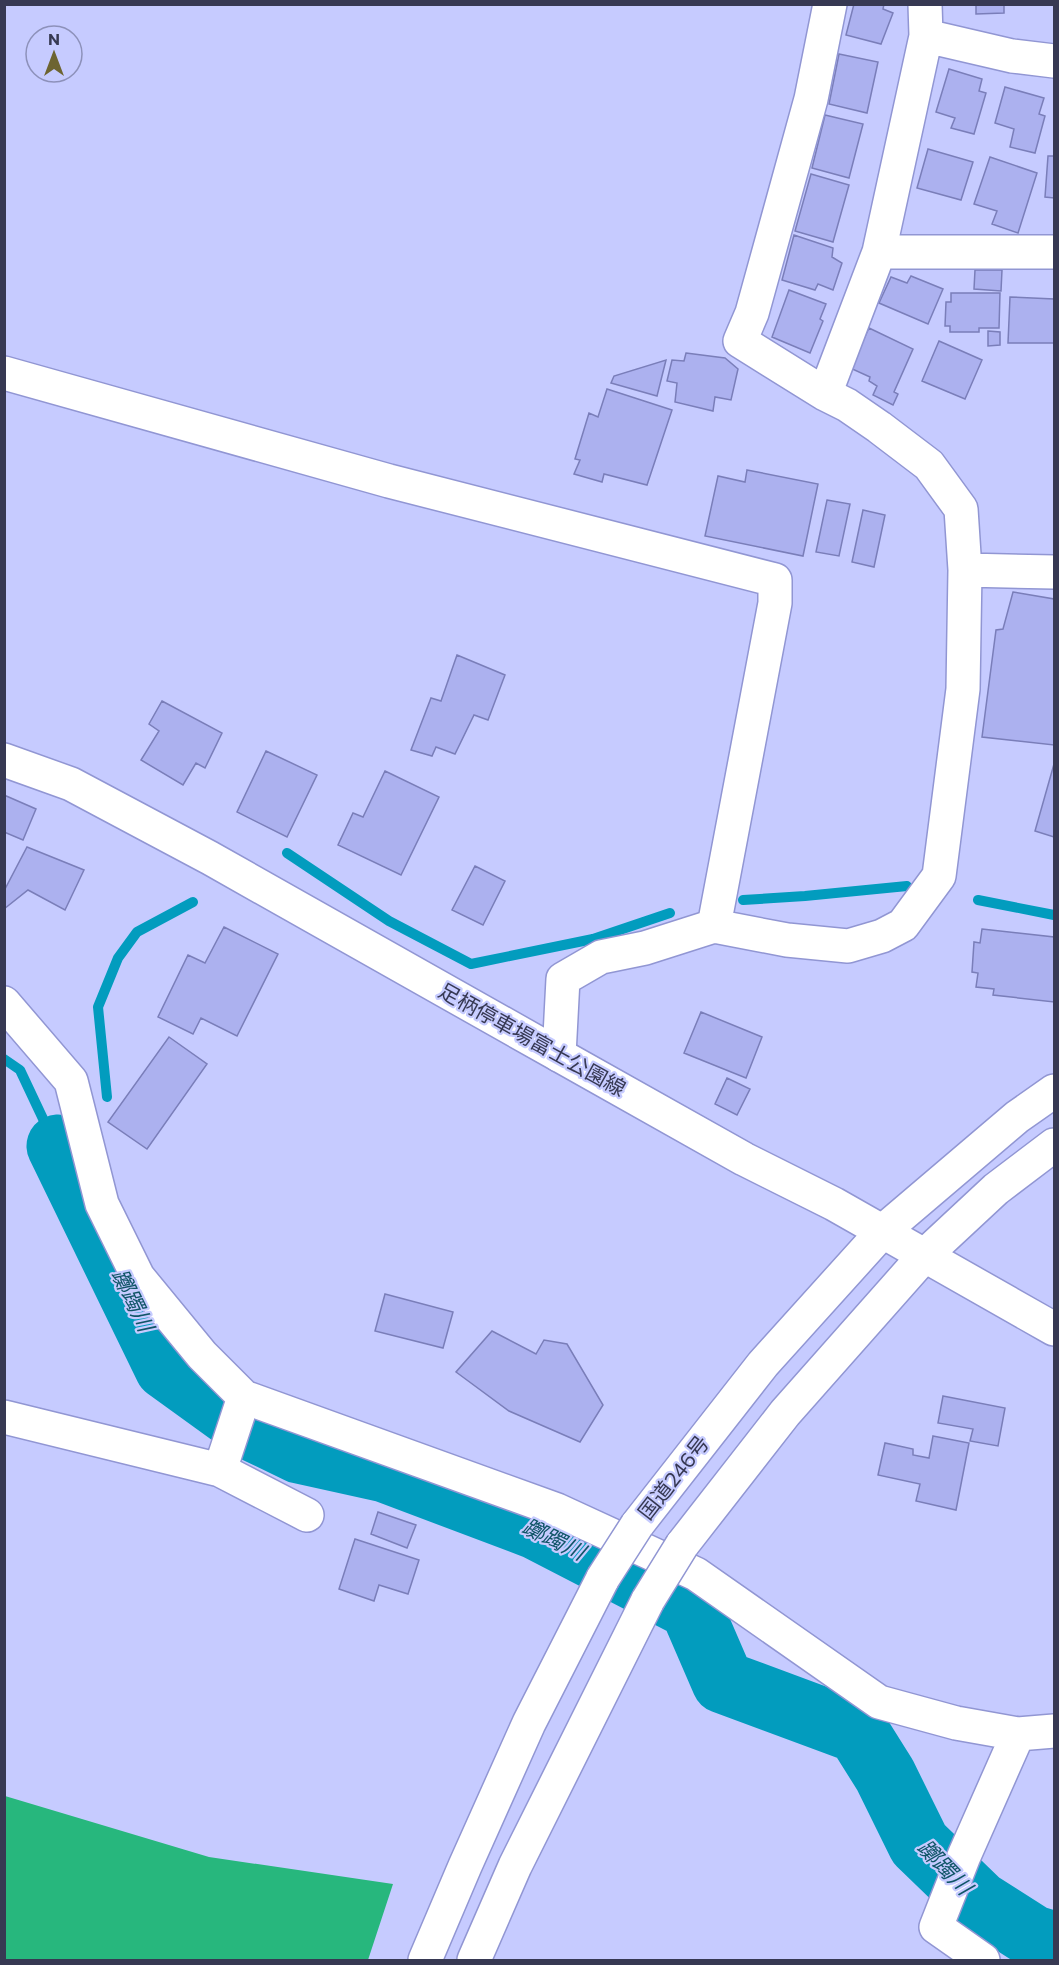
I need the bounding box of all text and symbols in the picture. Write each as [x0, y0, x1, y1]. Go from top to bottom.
north arrow [24, 24, 84, 84]
text: N [48, 29, 60, 48]
street label: 足柄停車場富士公園線 [435, 977, 631, 1101]
water label: 躑躅川 [107, 1264, 161, 1337]
street label: 国道246号 [632, 1430, 713, 1524]
water label: 躑躅川 [519, 1512, 592, 1566]
water label: 躑躅川 [913, 1834, 979, 1901]

